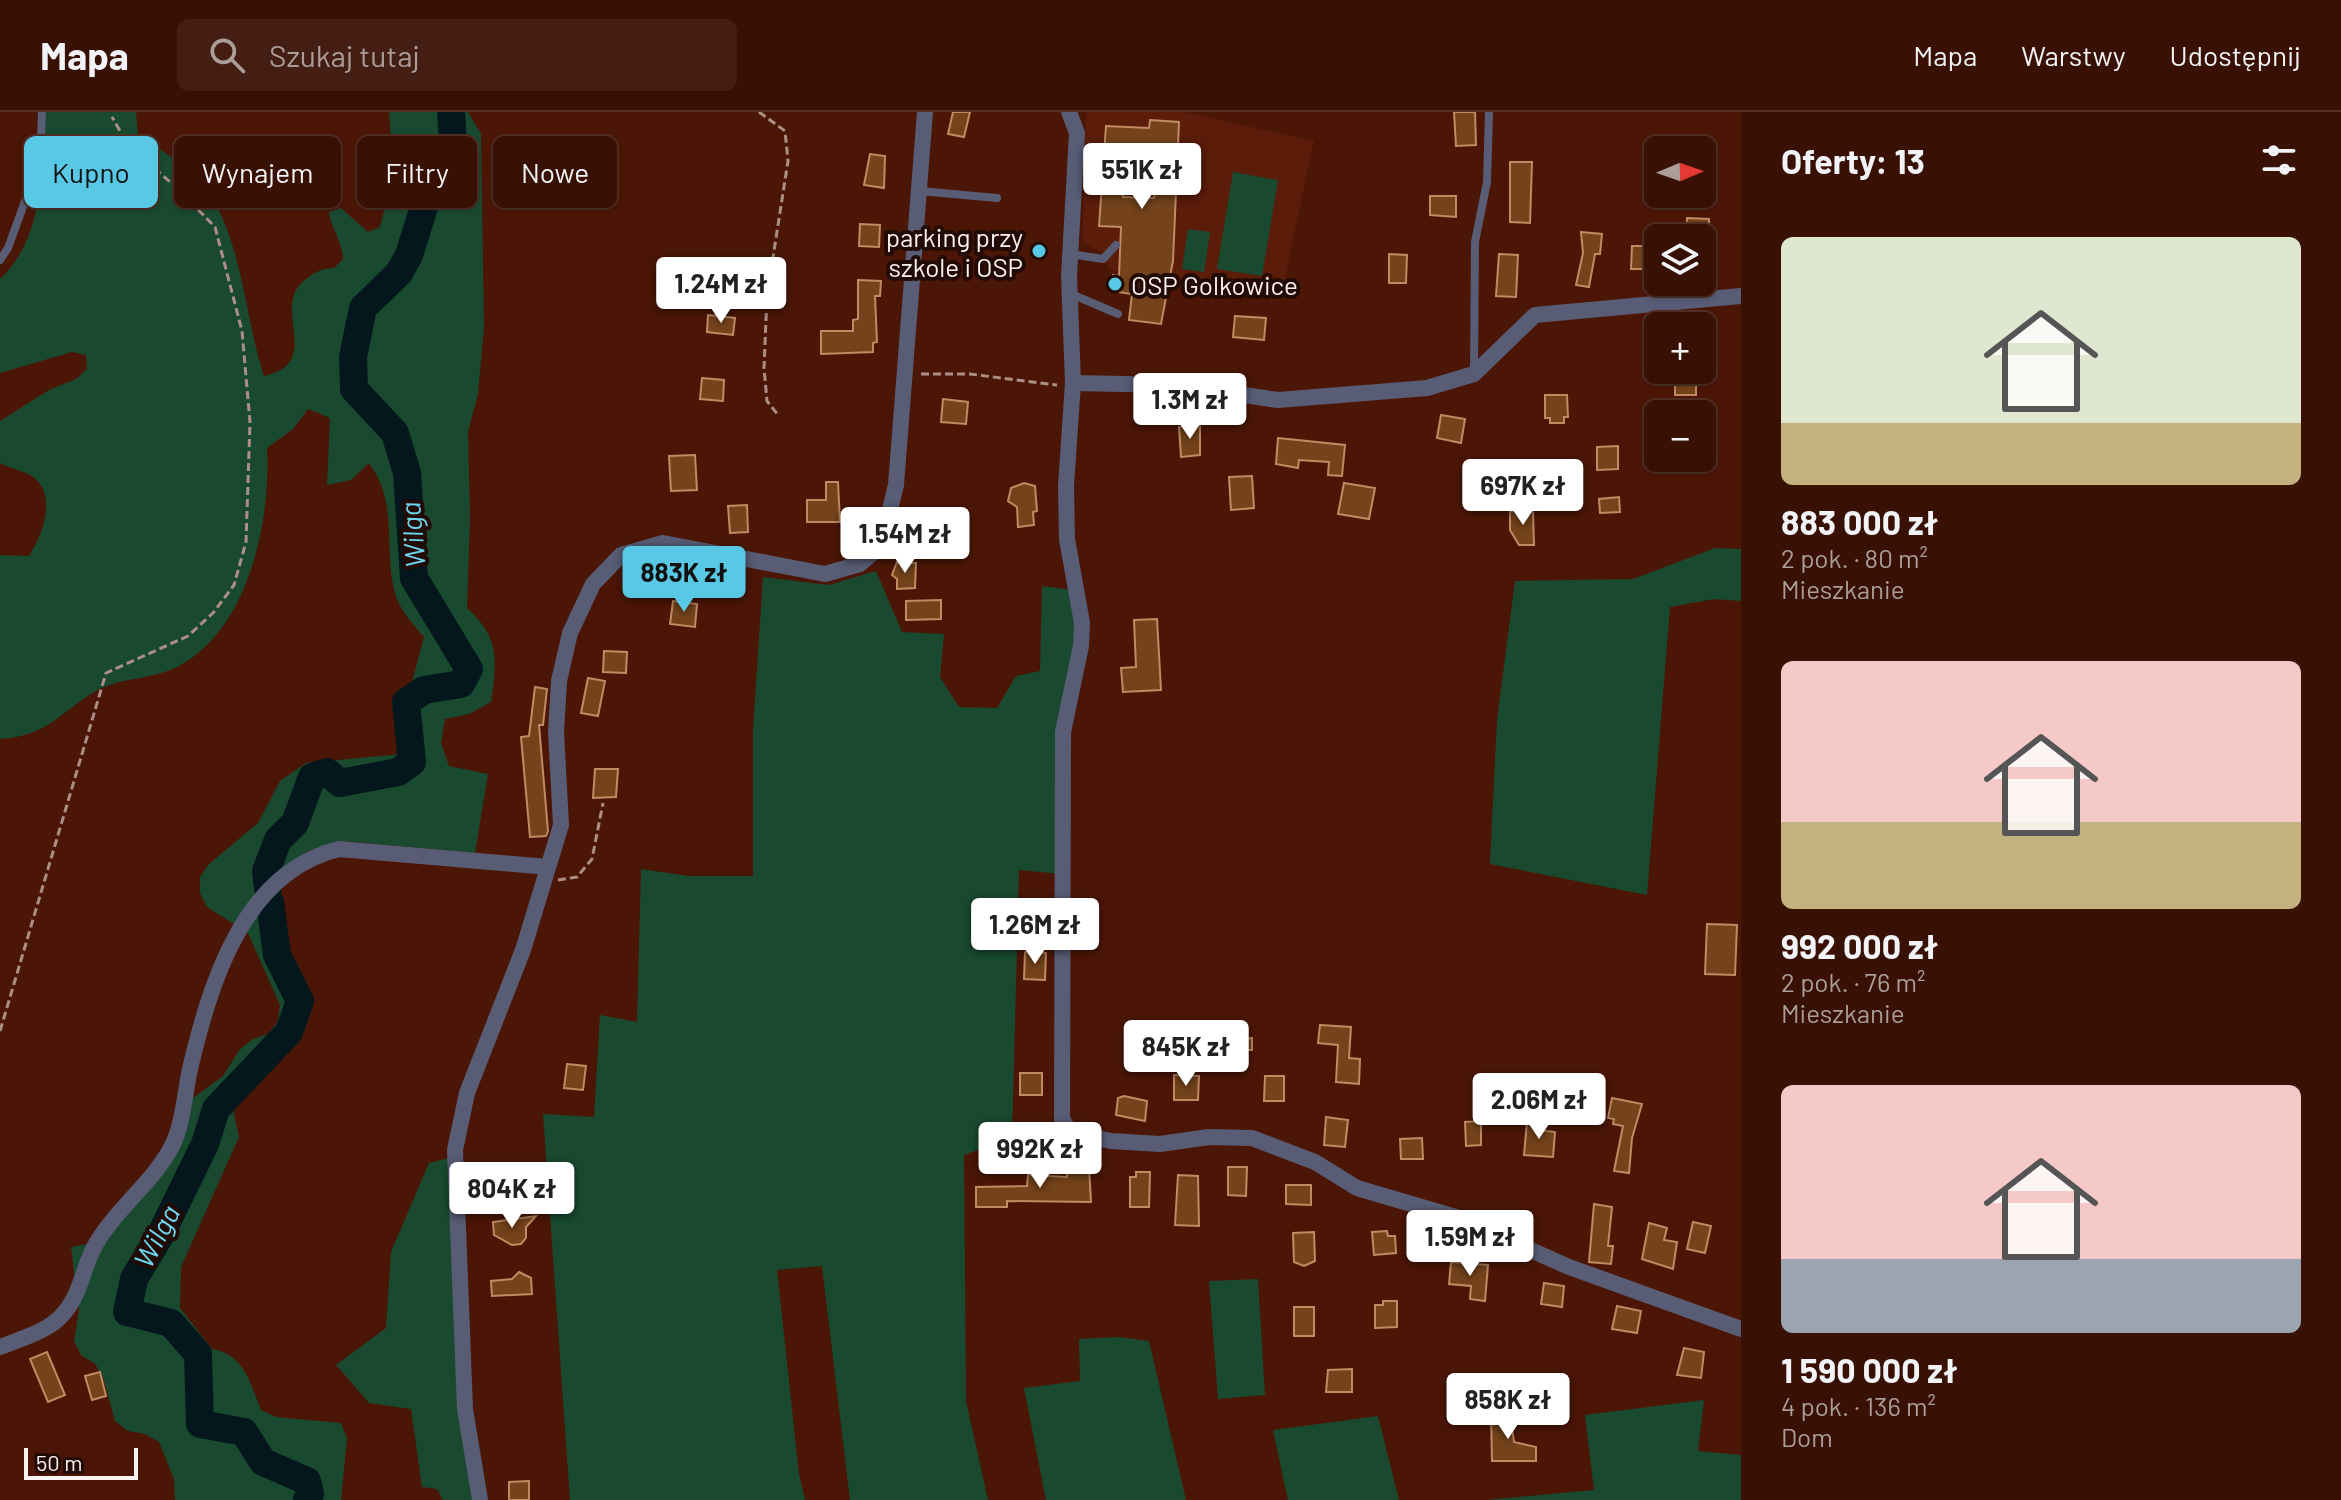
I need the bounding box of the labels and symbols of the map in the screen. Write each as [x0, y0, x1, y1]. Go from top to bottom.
north arrow [1644, 136, 1716, 208]
pin: 551K zł [1068, 143, 1216, 211]
place label: parking przy szkole i OSP [886, 221, 1023, 282]
marker: parking przy szkole i OSP [1030, 242, 1048, 260]
pin: 1.24M zł [638, 257, 804, 325]
place label: OSP Golkowice [1131, 269, 1298, 300]
marker: OSP Golkowice [1106, 275, 1124, 293]
pin: 1.3M zł [1116, 373, 1264, 441]
pin: 697K zł [1449, 459, 1597, 527]
water label: Wilga [392, 500, 432, 570]
pin: 1.54M zł [822, 507, 988, 575]
pin: 883K zł [610, 546, 758, 614]
pin: 1.26M zł [952, 898, 1118, 966]
pin: 845K zł [1112, 1020, 1260, 1088]
pin: 2.06M zł [1456, 1073, 1622, 1141]
pin: 992K zł [966, 1122, 1114, 1190]
pin: 804K zł [438, 1162, 586, 1230]
water label: Wilga [125, 1199, 187, 1273]
pin: 1.59M zł [1387, 1210, 1553, 1278]
pin: 858K zł [1434, 1373, 1582, 1441]
scale bar [24, 1444, 138, 1480]

